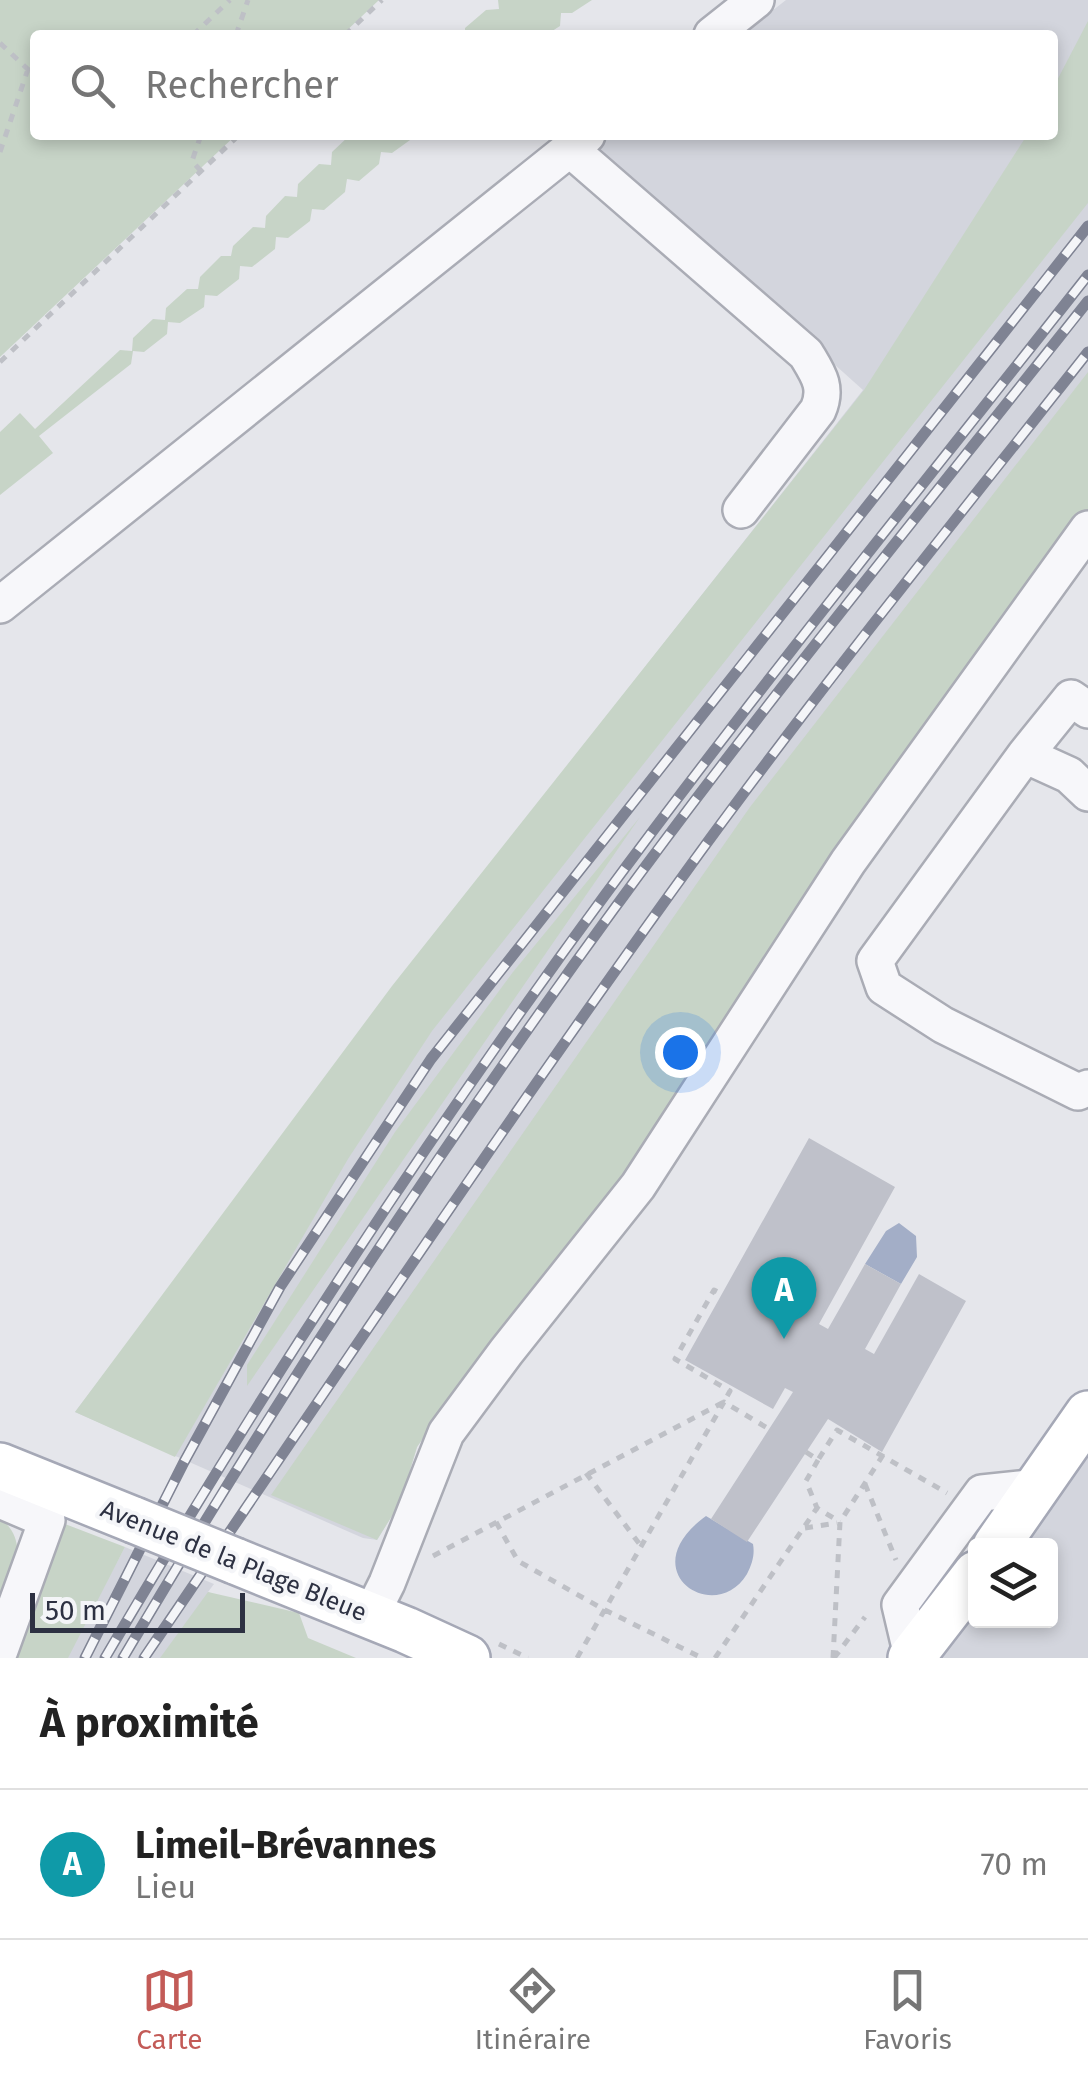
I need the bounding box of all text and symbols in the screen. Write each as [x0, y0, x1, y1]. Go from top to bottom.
search box [30, 30, 1058, 140]
icon: search [65, 58, 120, 113]
text: Rechercher [145, 62, 339, 108]
your location [655, 1027, 706, 1078]
pin: A [752, 1256, 816, 1339]
street label: Avenue de la Plage Bleue [96, 1494, 371, 1628]
map controls [968, 1538, 1058, 1628]
button: layers [968, 1538, 1058, 1628]
scale bar [30, 1588, 245, 1632]
text: 50 m [45, 1594, 106, 1627]
text: À proximité [40, 1698, 259, 1748]
text: Limeil-Brévannes [135, 1822, 436, 1868]
text: A [63, 1845, 82, 1883]
text: 70 m [980, 1845, 1048, 1883]
text: Lieu [135, 1868, 196, 1906]
tab: Carte [136, 1963, 203, 2056]
tab: Itinéraire [475, 1963, 591, 2056]
tab: Favoris [863, 1963, 952, 2056]

